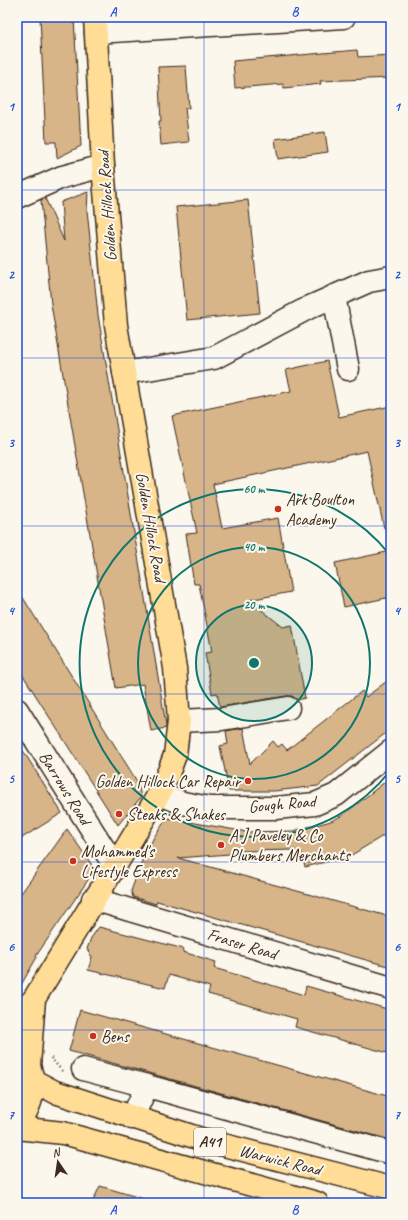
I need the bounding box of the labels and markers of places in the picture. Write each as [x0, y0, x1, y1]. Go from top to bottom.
place label: Ark Boulton Academy [286, 489, 354, 530]
marker: Ark Boulton Academy [273, 504, 283, 514]
centre of rings [247, 656, 261, 670]
place label: Golden Hillock Car Repair [96, 771, 242, 792]
marker: Golden Hillock Car Repair [243, 776, 253, 786]
place label: Steaks & Shakes [127, 804, 227, 825]
marker: Steaks & Shakes [114, 809, 124, 819]
place label: A J Paveley & Co Plumbers Merchants [229, 825, 351, 866]
marker: A J Paveley & Co Plumbers Merchants [216, 840, 226, 850]
place label: Mohammed's Lifestyle Express [81, 841, 179, 882]
marker: Mohammed's Lifestyle Express [68, 856, 78, 866]
place label: Bens [101, 1026, 130, 1047]
marker: Bens [88, 1031, 98, 1041]

